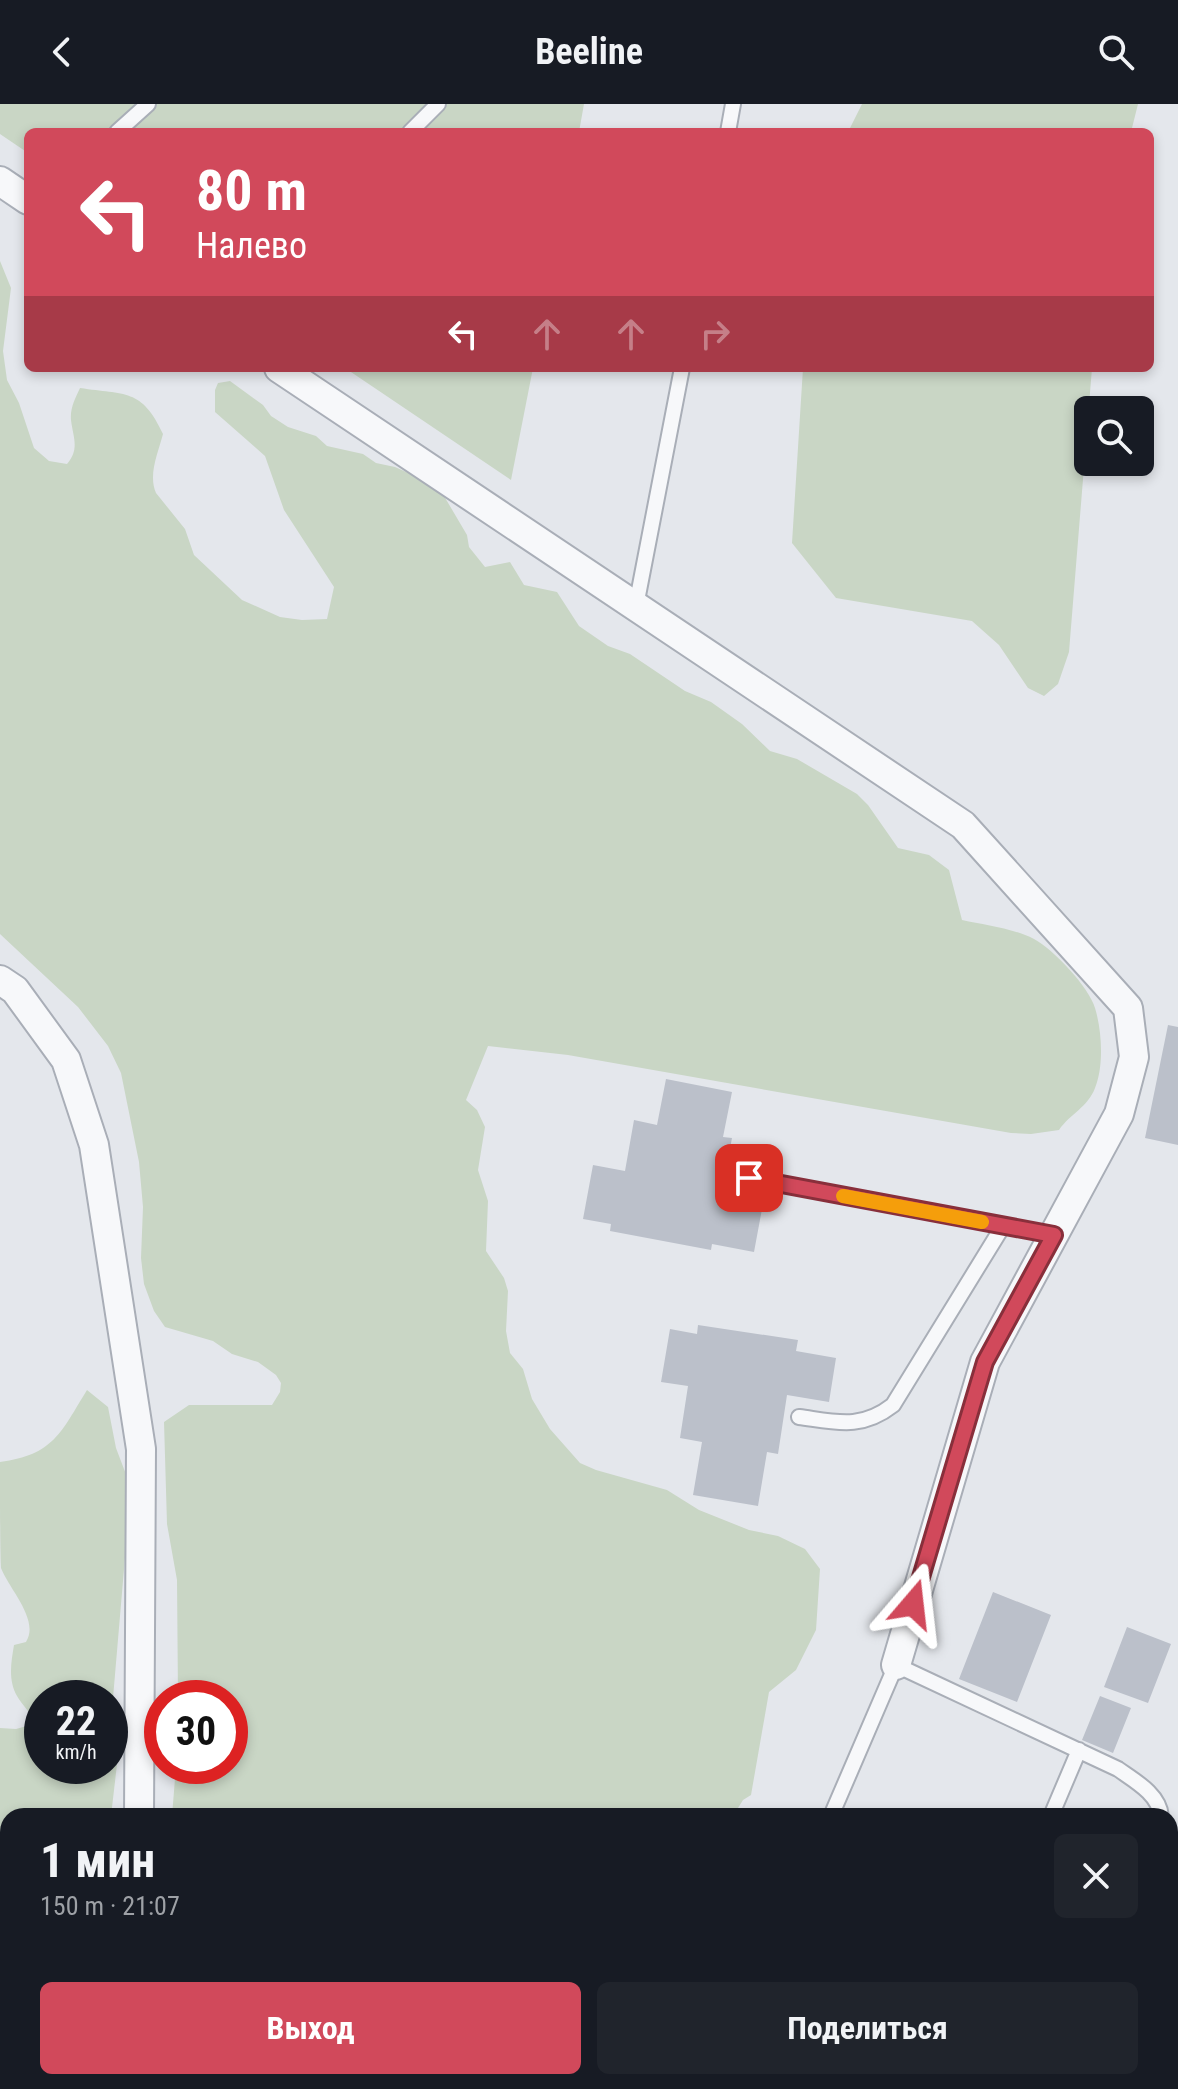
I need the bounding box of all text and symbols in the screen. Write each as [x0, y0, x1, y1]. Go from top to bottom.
icon: back [40, 30, 84, 74]
icon: search [1094, 30, 1138, 74]
text: Beeline [535, 31, 643, 73]
text: 80 m [196, 158, 307, 224]
icon: left [64, 160, 168, 264]
text: Налево [196, 225, 307, 267]
icon: left [441, 312, 485, 356]
icon: ahead [525, 312, 569, 356]
icon: ahead [609, 312, 653, 356]
icon: right [693, 312, 737, 356]
map controls [1074, 396, 1154, 476]
button: search [1074, 396, 1154, 476]
pin [715, 1144, 783, 1212]
icon: arrive [727, 1156, 771, 1200]
position arrow [871, 1562, 955, 1646]
speed limit sign: 30 [144, 1680, 248, 1784]
text: 22 [56, 1698, 96, 1745]
text: km/h [55, 1740, 97, 1764]
text: 1 мин [40, 1832, 155, 1889]
button: close [1054, 1834, 1138, 1918]
text: 150 m · 21:07 [40, 1891, 180, 1921]
button: Выход [40, 1982, 581, 2074]
button: Поделиться [597, 1982, 1138, 2074]

